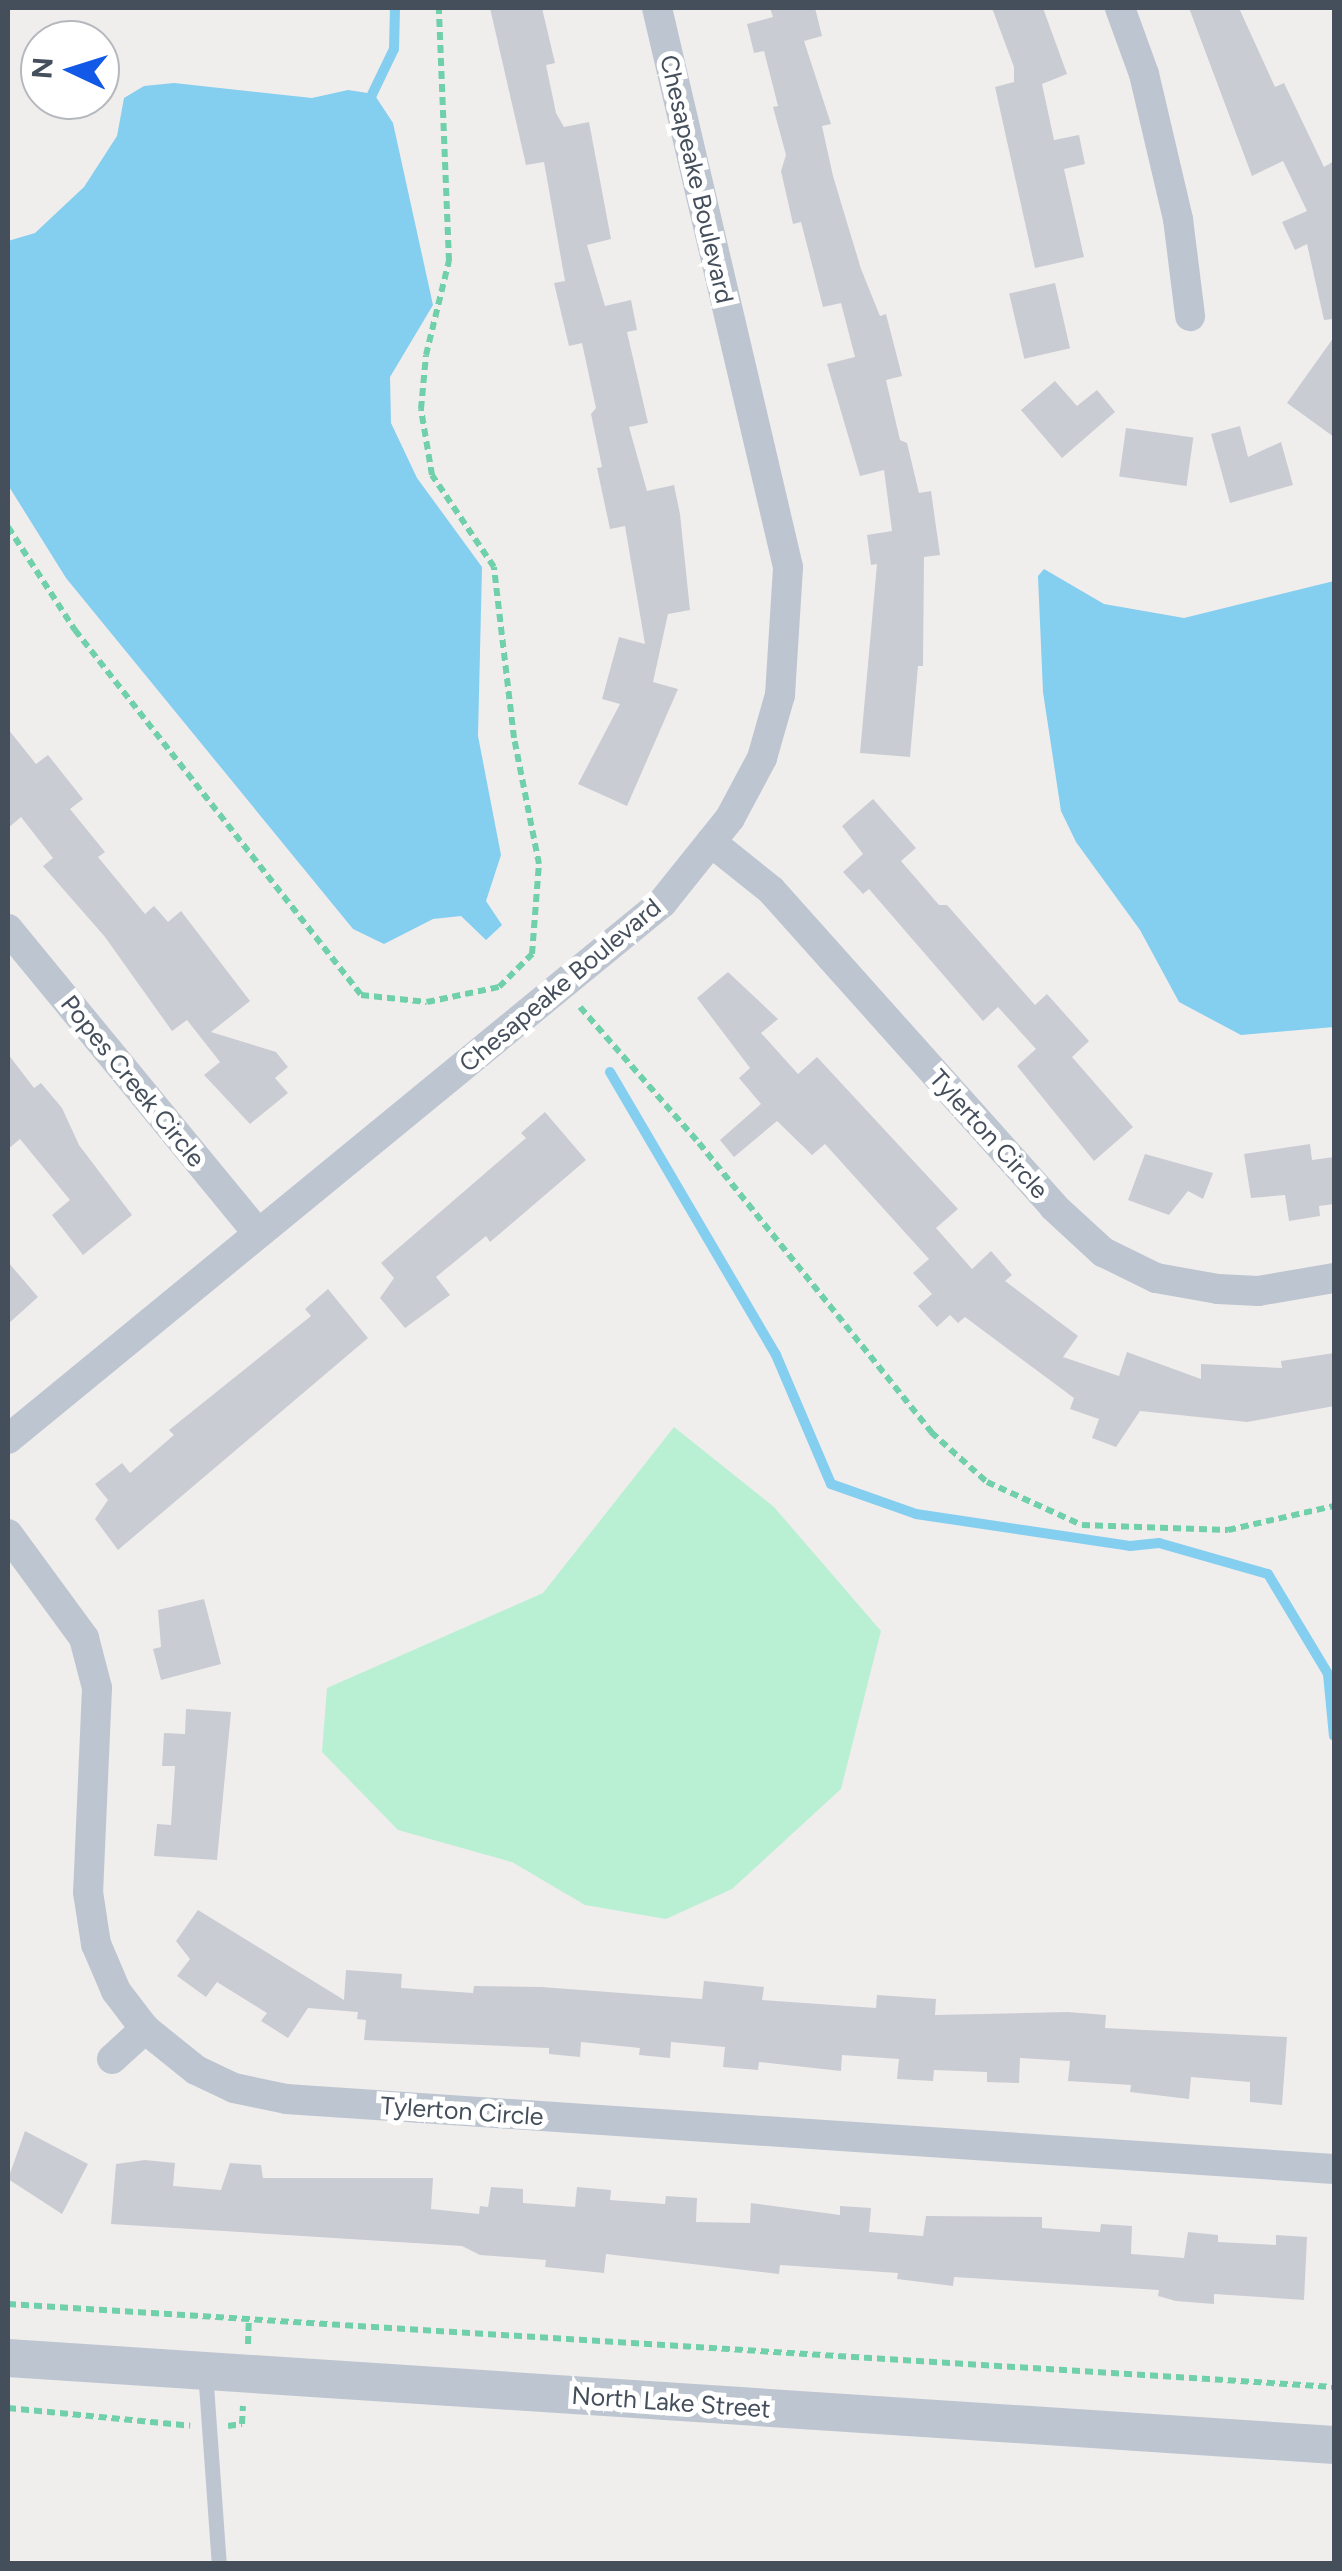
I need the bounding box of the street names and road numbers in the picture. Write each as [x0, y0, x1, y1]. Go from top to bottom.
street label: Chesapeake Boulevard [654, 52, 740, 306]
street label: Chesapeake Boulevard [453, 892, 667, 1078]
street label: Popes Creek Circle [55, 989, 211, 1173]
street label: Tylerton Circle [923, 1063, 1055, 1205]
street label: Tylerton Circle [380, 2090, 544, 2132]
street label: North Lake Street [571, 2380, 771, 2424]

